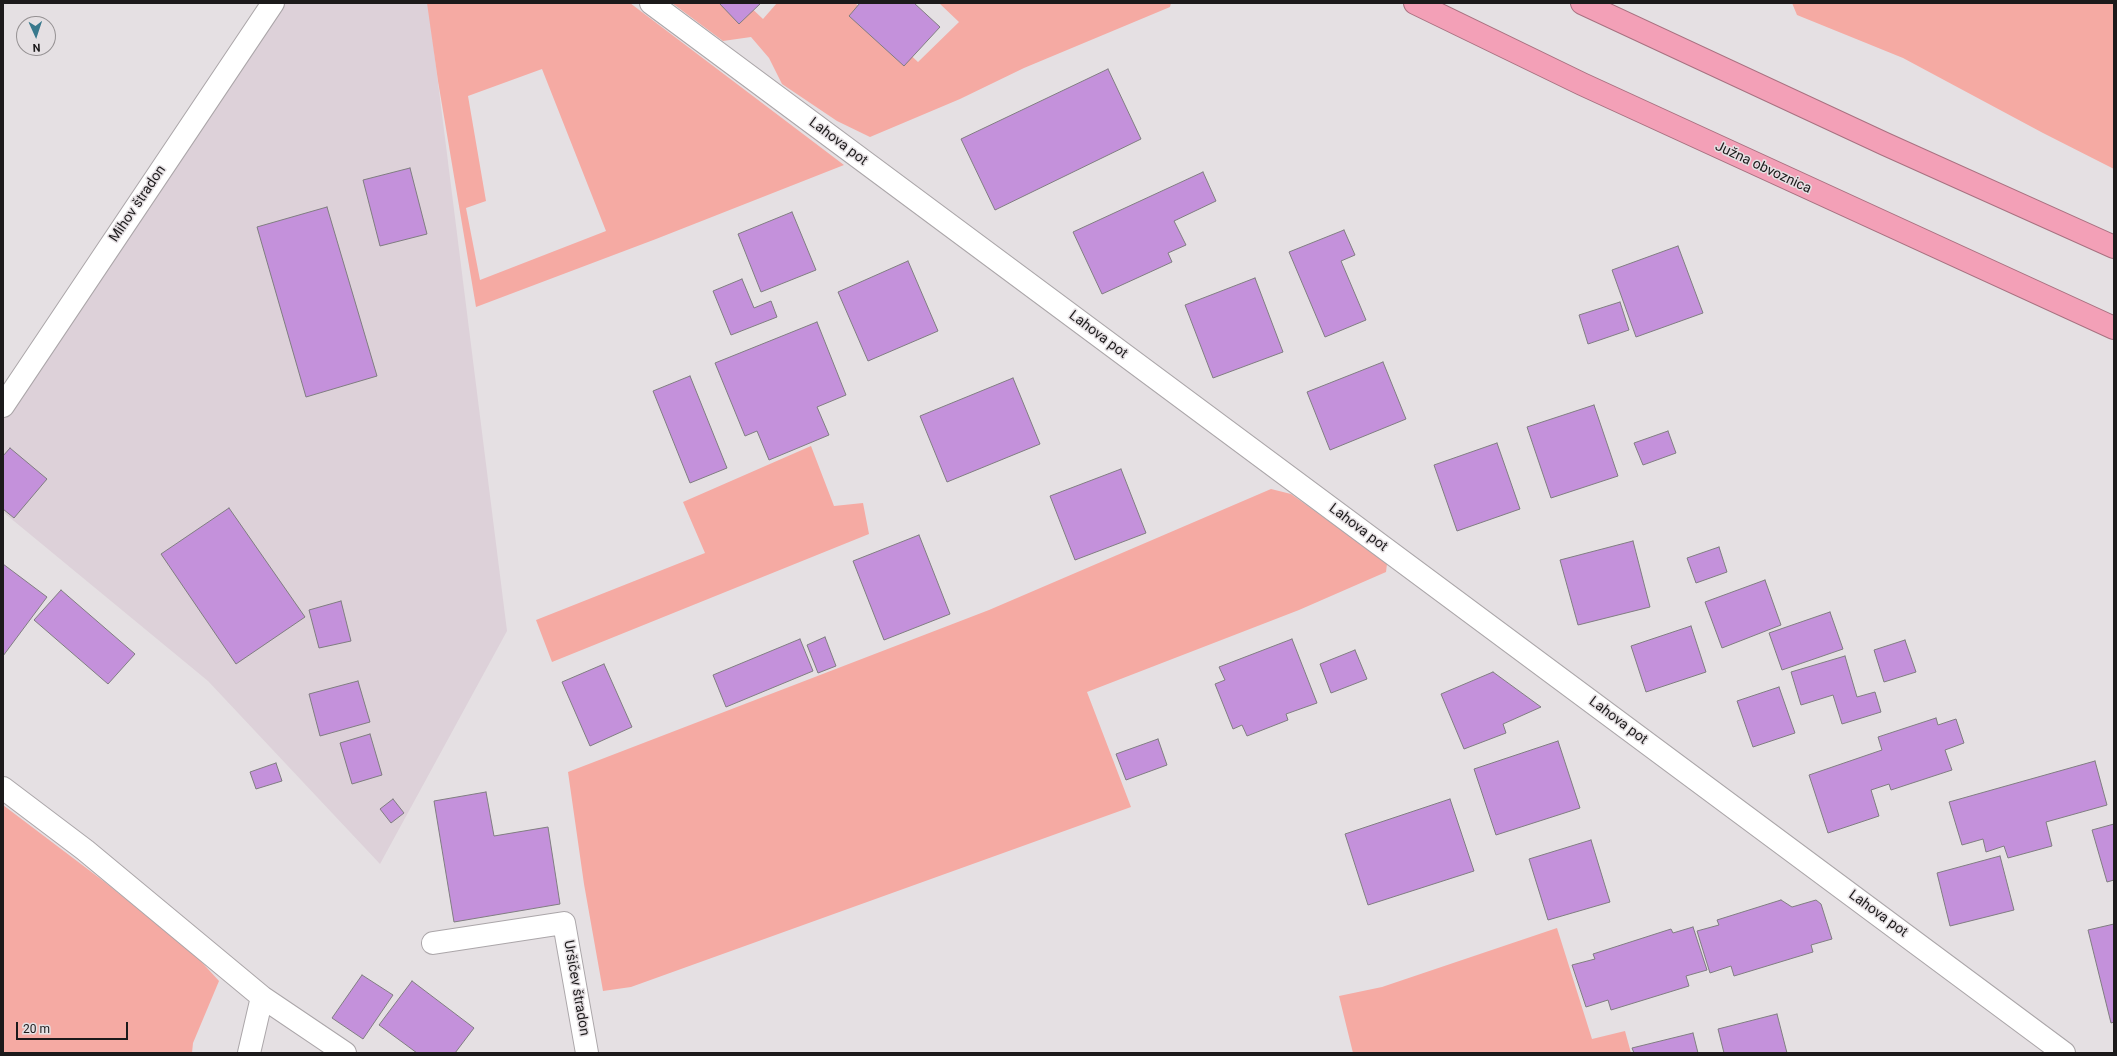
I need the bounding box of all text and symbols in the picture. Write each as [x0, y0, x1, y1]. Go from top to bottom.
north arrow [16, 16, 56, 56]
text: N [32, 41, 41, 54]
street label: Lahova pot [805, 115, 871, 169]
street label: Južna obvoznica [1712, 138, 1814, 198]
street label: Mihov štradon [106, 162, 170, 246]
street label: Lahova pot [1065, 308, 1131, 362]
street label: Lahova pot [1325, 501, 1391, 555]
street label: Lahova pot [1585, 694, 1651, 748]
street label: Lahova pot [1845, 887, 1911, 941]
street label: Uršičev štradon [559, 939, 593, 1037]
scale bar [18, 1014, 130, 1040]
text: 20 m [23, 1022, 50, 1036]

